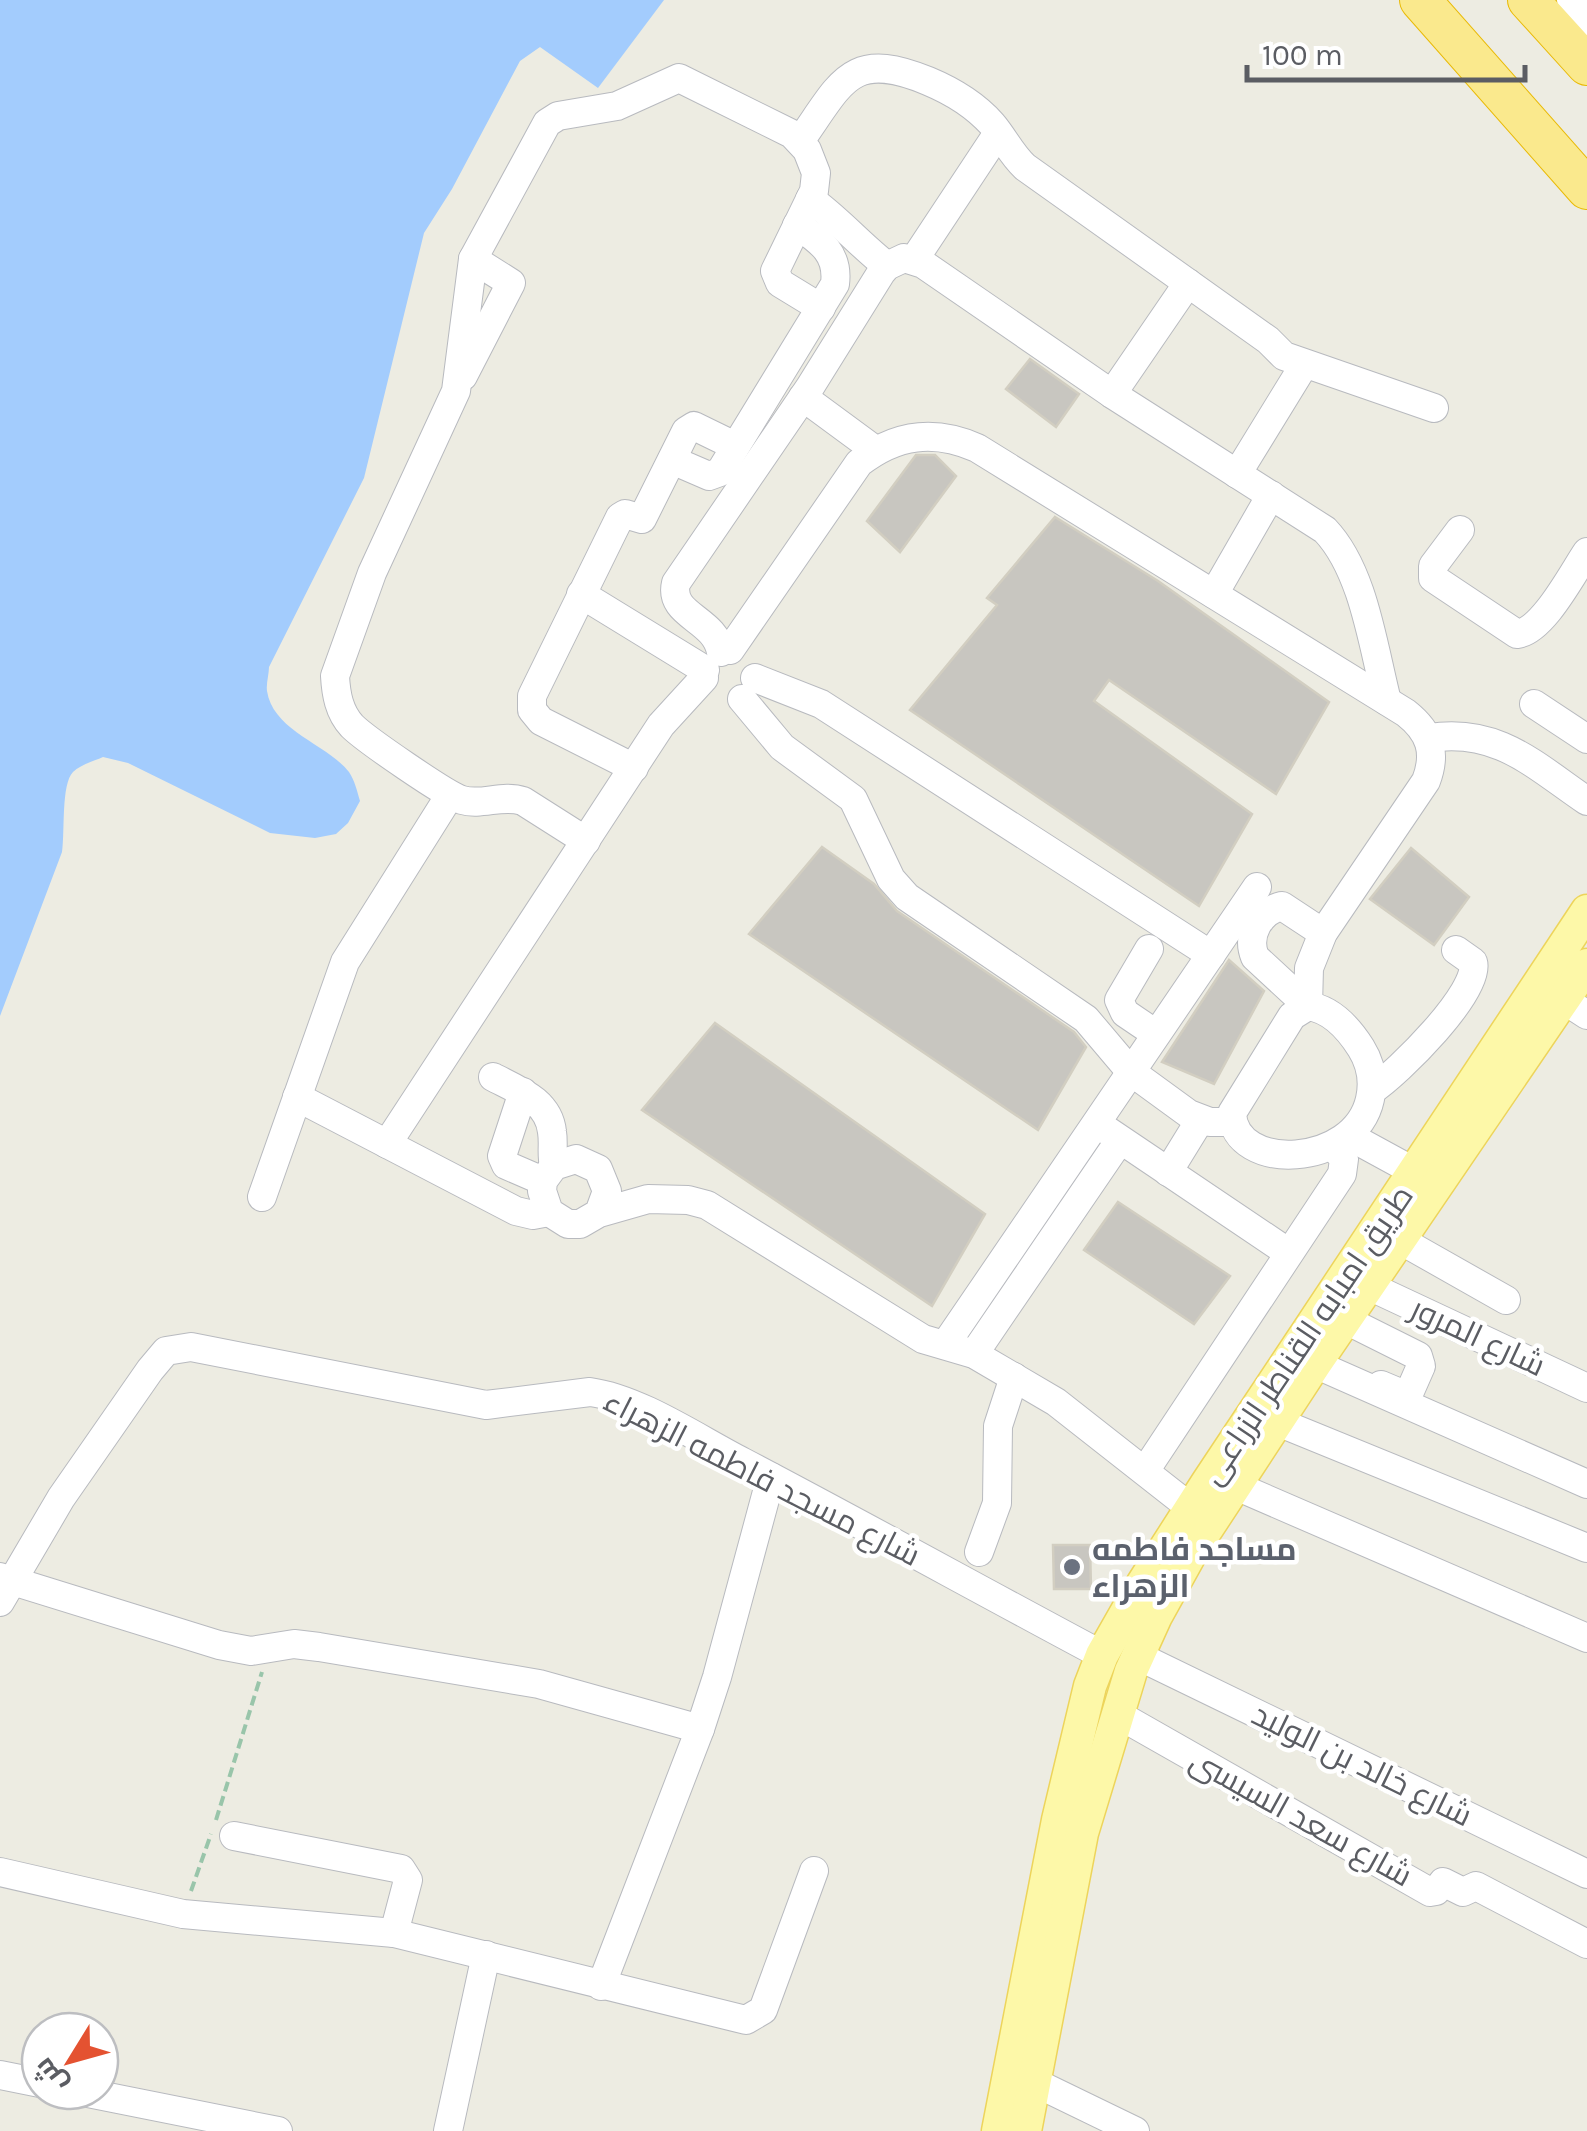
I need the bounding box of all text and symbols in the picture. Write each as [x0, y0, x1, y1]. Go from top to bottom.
scale bar [1247, 20, 1524, 82]
text: 100 m [1262, 37, 1343, 73]
street label: طريق امبابه القناطر الزراعى [1193, 1179, 1422, 1492]
street label: شارع المرور [1402, 1289, 1551, 1387]
street label: شارع مسجد فاطمه الزهراء [596, 1382, 926, 1577]
place label: مساجد فاطمه الزهراء [1092, 1531, 1297, 1605]
marker: مساجد فاطمه الزهراء [1061, 1556, 1083, 1578]
street label: شارع خالد بن الوليد [1245, 1696, 1478, 1837]
street label: شارع سعد السيسى [1182, 1742, 1418, 1897]
north arrow [20, 2011, 120, 2111]
text: ش [26, 2051, 74, 2100]

